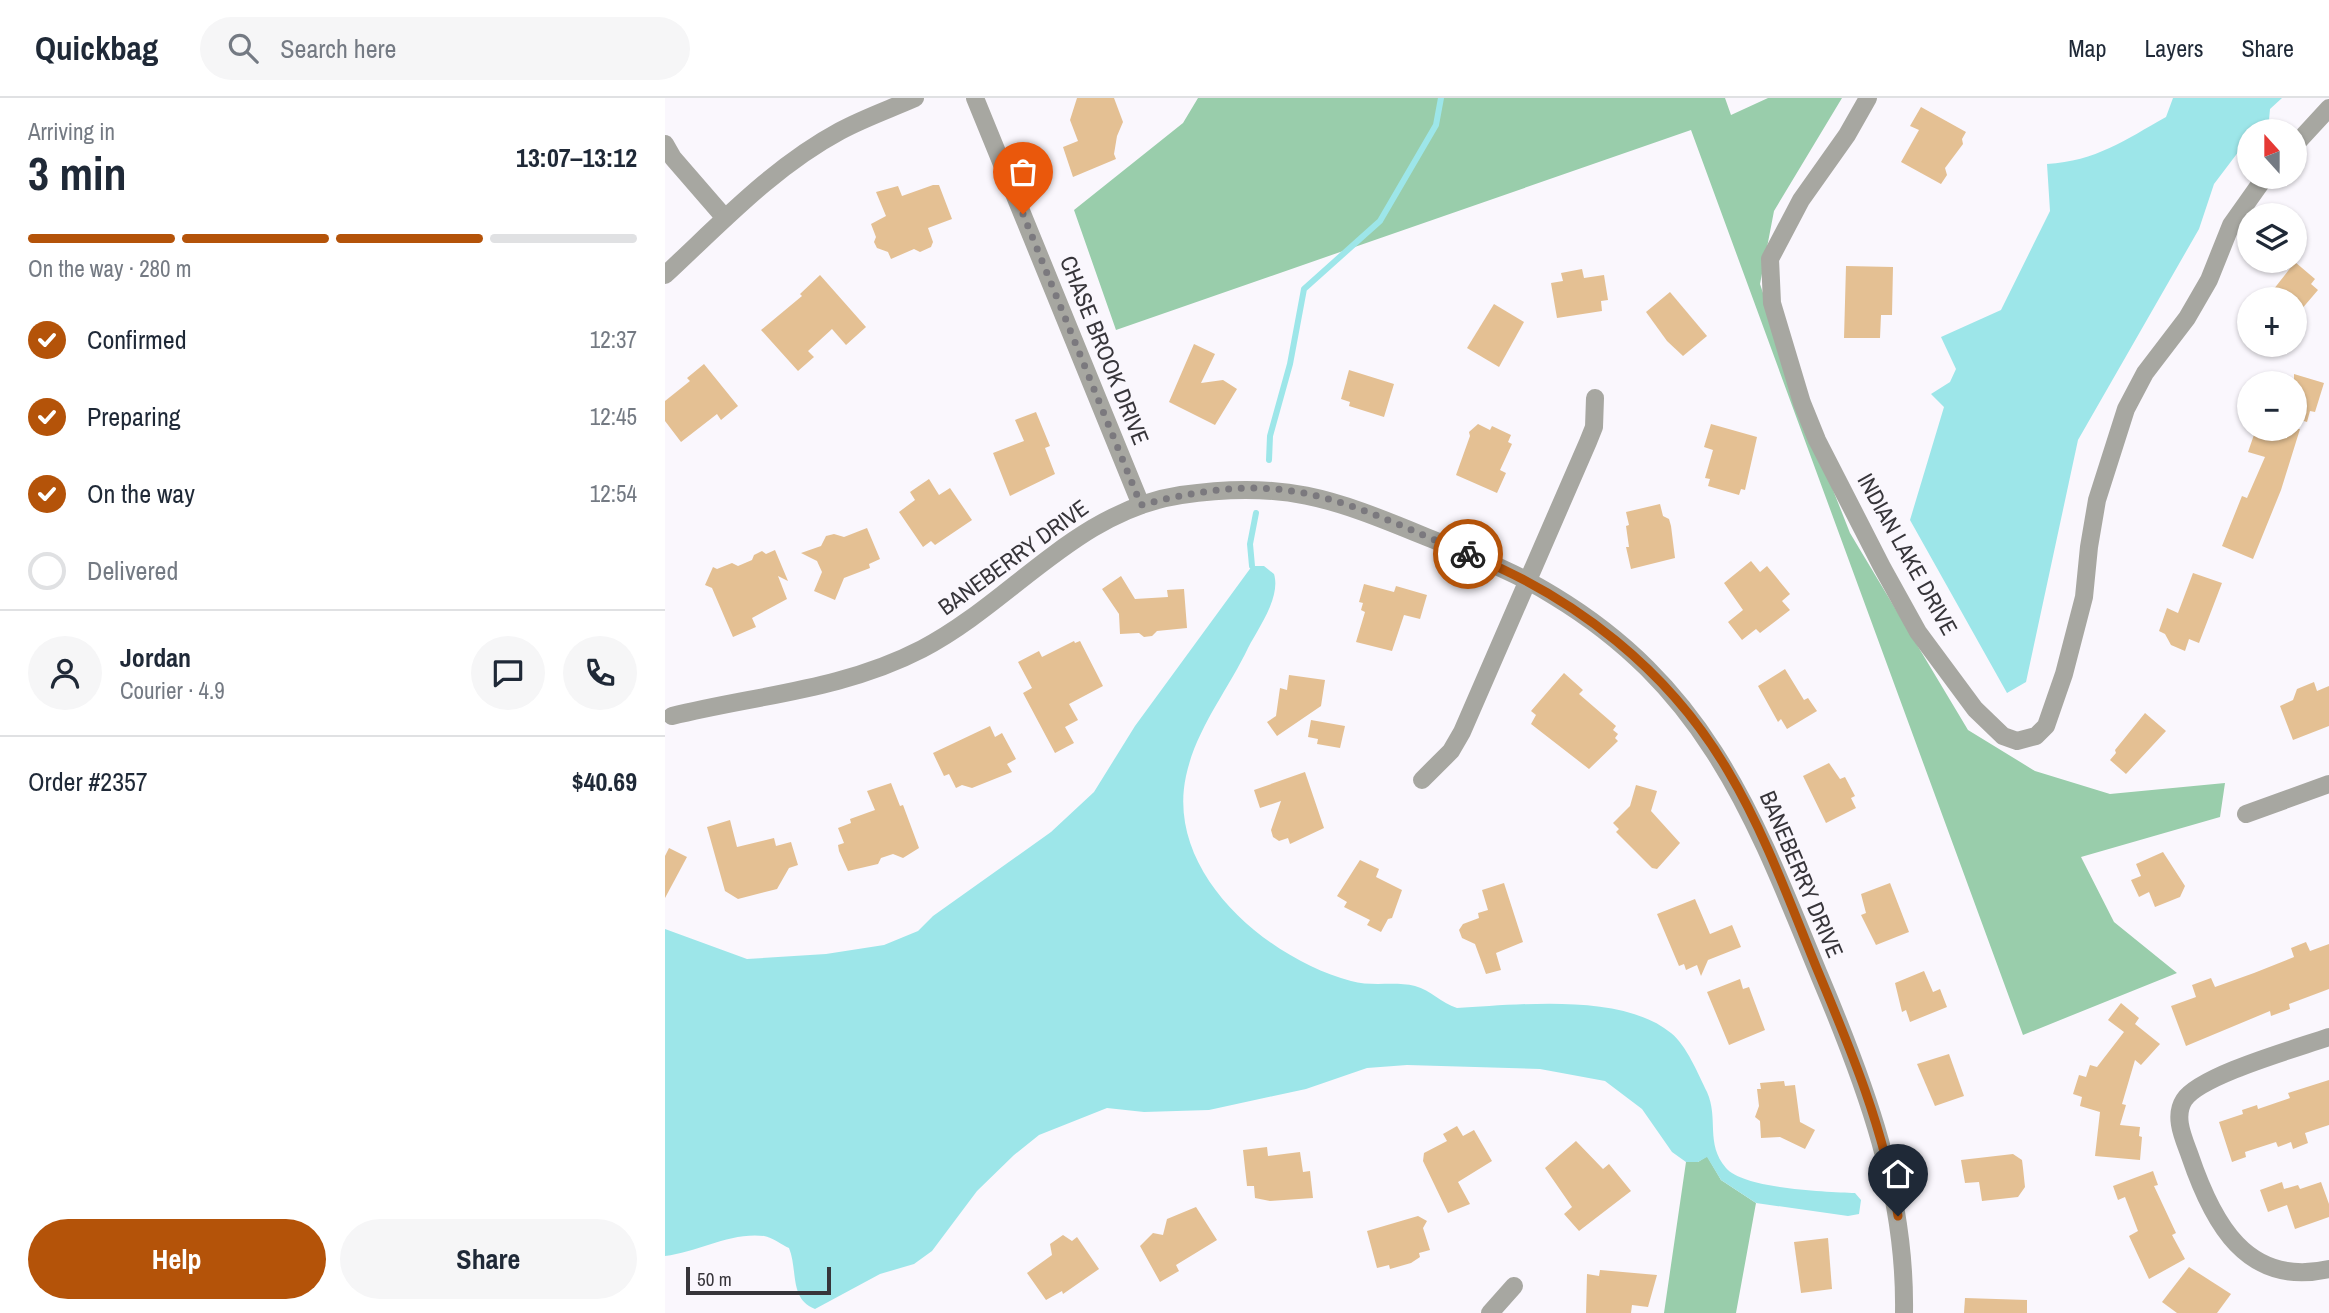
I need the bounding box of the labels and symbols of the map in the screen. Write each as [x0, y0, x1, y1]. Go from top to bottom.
north arrow [2237, 119, 2307, 189]
pin [993, 142, 1053, 214]
street label: CHASE BROOK DRIVE [1053, 251, 1157, 449]
street label: INDIAN LAKE DRIVE [1851, 468, 1965, 640]
street label: BANEBERRY DRIVE [932, 492, 1094, 622]
courier [1433, 519, 1503, 589]
street label: BANEBERRY DRIVE [1753, 786, 1851, 962]
pin [1868, 1144, 1928, 1216]
scale bar [686, 1264, 831, 1296]

